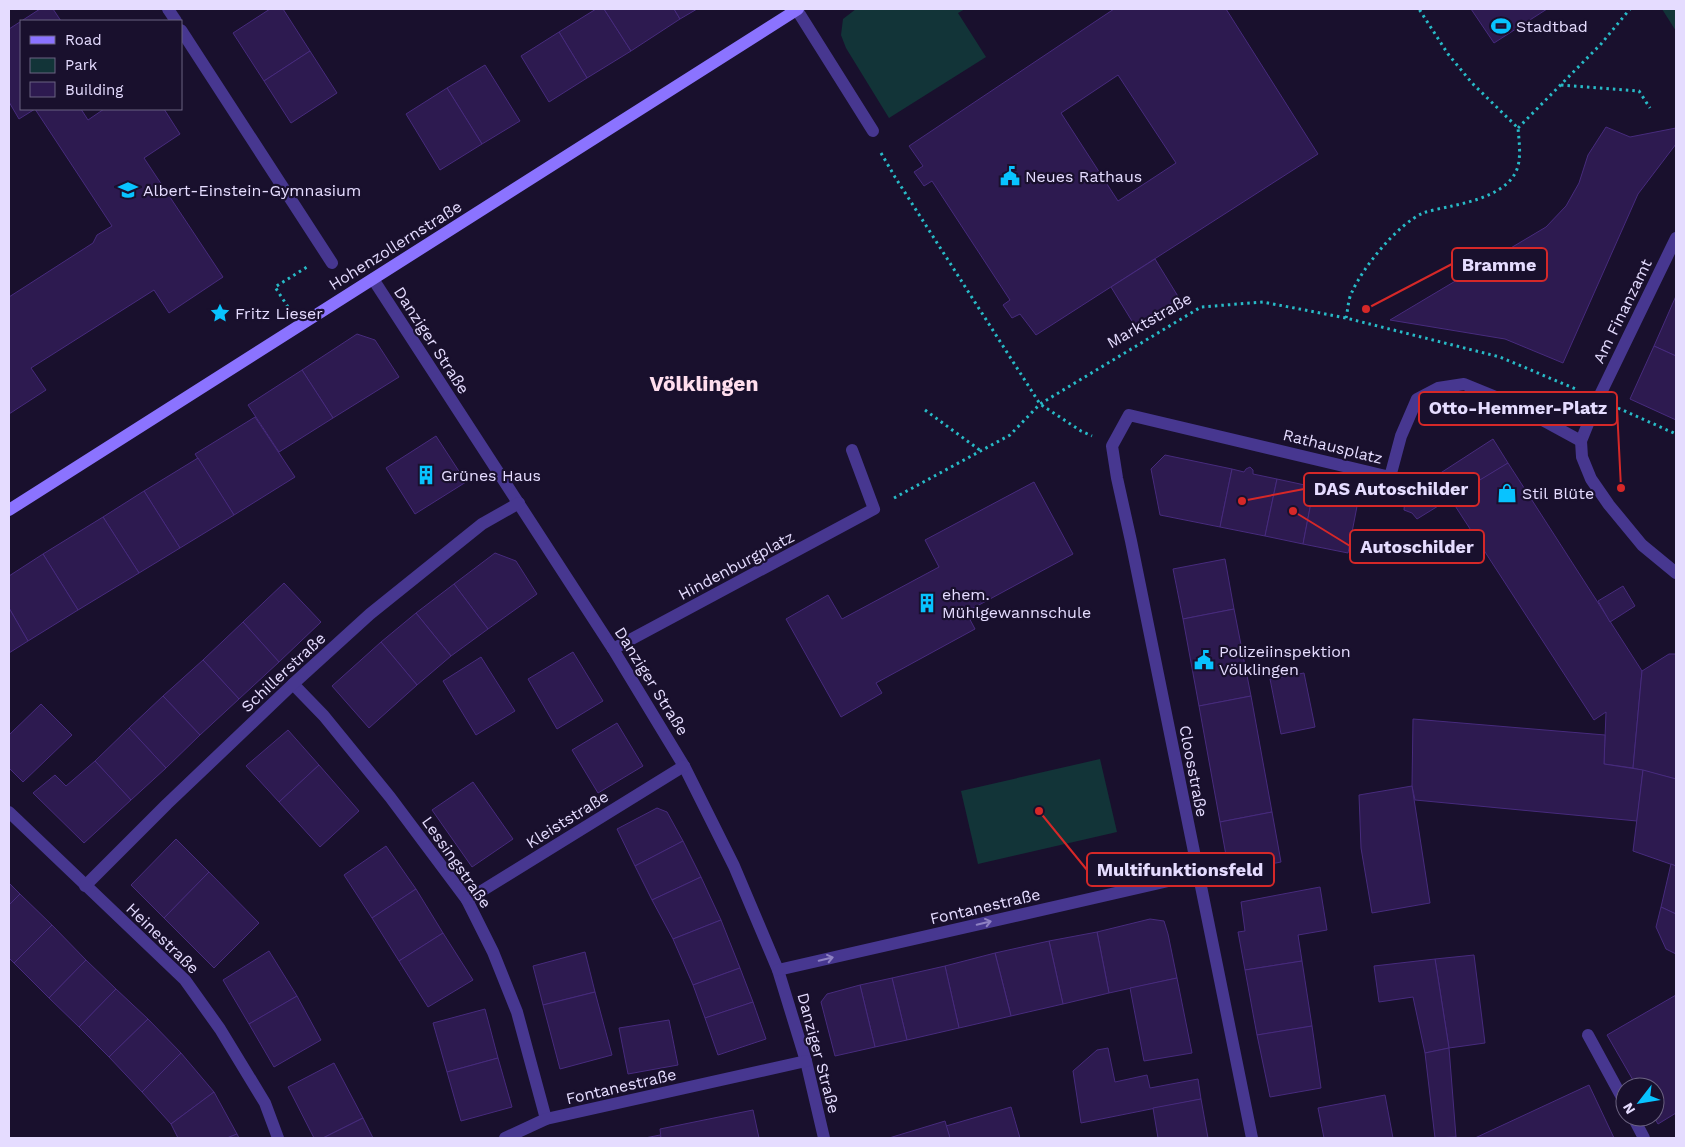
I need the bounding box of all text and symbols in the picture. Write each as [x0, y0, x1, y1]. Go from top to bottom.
sports icon: Stadtbad [1490, 15, 1512, 37]
place label: Stadtbad [1516, 17, 1588, 36]
legend [20, 20, 182, 110]
text: Road [65, 31, 102, 49]
text: Park [65, 56, 98, 74]
text: Building [65, 81, 123, 99]
public building icon: Neues Rathaus [999, 165, 1021, 187]
place label: Neues Rathaus [1025, 167, 1142, 186]
school or university icon: Albert-Einstein-Gymnasium [117, 179, 139, 201]
place label: Albert-Einstein-Gymnasium [143, 181, 361, 200]
street label: Hohenzollernstraße [325, 197, 465, 294]
callout: Bramme [1452, 248, 1547, 281]
text: Bramme [1462, 254, 1536, 275]
street label: Am Finanzamt [1589, 256, 1656, 366]
street label: Danziger Straße [390, 283, 473, 397]
street label: Marktstraße [1104, 289, 1195, 352]
place icon: Fritz Lieser [209, 302, 231, 324]
place label: Fritz Lieser [235, 304, 323, 323]
district label: Völklingen [650, 371, 758, 396]
callout: Otto-Hemmer-Platz [1419, 392, 1617, 425]
text: Otto-Hemmer-Platz [1429, 397, 1607, 418]
street label: Rathausplatz [1281, 425, 1385, 468]
building icon: Grünes Haus [415, 464, 437, 486]
place label: Grünes Haus [441, 466, 541, 485]
callout: DAS Autoschilder [1304, 473, 1479, 506]
text: DAS Autoschilder [1314, 478, 1468, 499]
shop icon: Stil Blüte [1496, 482, 1518, 504]
place label: Stil Blüte [1522, 484, 1594, 503]
street label: Hindenburgplatz [675, 527, 797, 604]
callout: Autoschilder [1350, 530, 1484, 563]
text: Autoschilder [1360, 536, 1474, 557]
place label: ehem. Mühlgewannschule [942, 585, 1091, 622]
building icon: ehem. Mühlgewannschule [916, 592, 938, 614]
street label: Danziger Straße [611, 624, 693, 739]
street label: Schillerstraße [237, 629, 329, 716]
place label: Polizeiinspektion Völklingen [1219, 642, 1351, 679]
public building icon: Polizeiinspektion Völklingen [1193, 649, 1215, 671]
street label: Cloosstraße [1175, 724, 1212, 819]
street label: Kleiststraße [523, 787, 612, 852]
street label: Lessingstraße [418, 813, 495, 912]
callout: Multifunktionsfeld [1087, 853, 1274, 886]
text: Multifunktionsfeld [1097, 859, 1263, 880]
street label: Fontanestraße [928, 885, 1042, 928]
street label: Heinestraße [122, 899, 203, 978]
one-way arrow [976, 918, 992, 927]
one-way arrow [817, 954, 833, 963]
street label: Danziger Straße [793, 991, 844, 1116]
street label: Fontanestraße [564, 1065, 678, 1108]
north arrow [1615, 1077, 1665, 1127]
text: N [1619, 1100, 1638, 1117]

